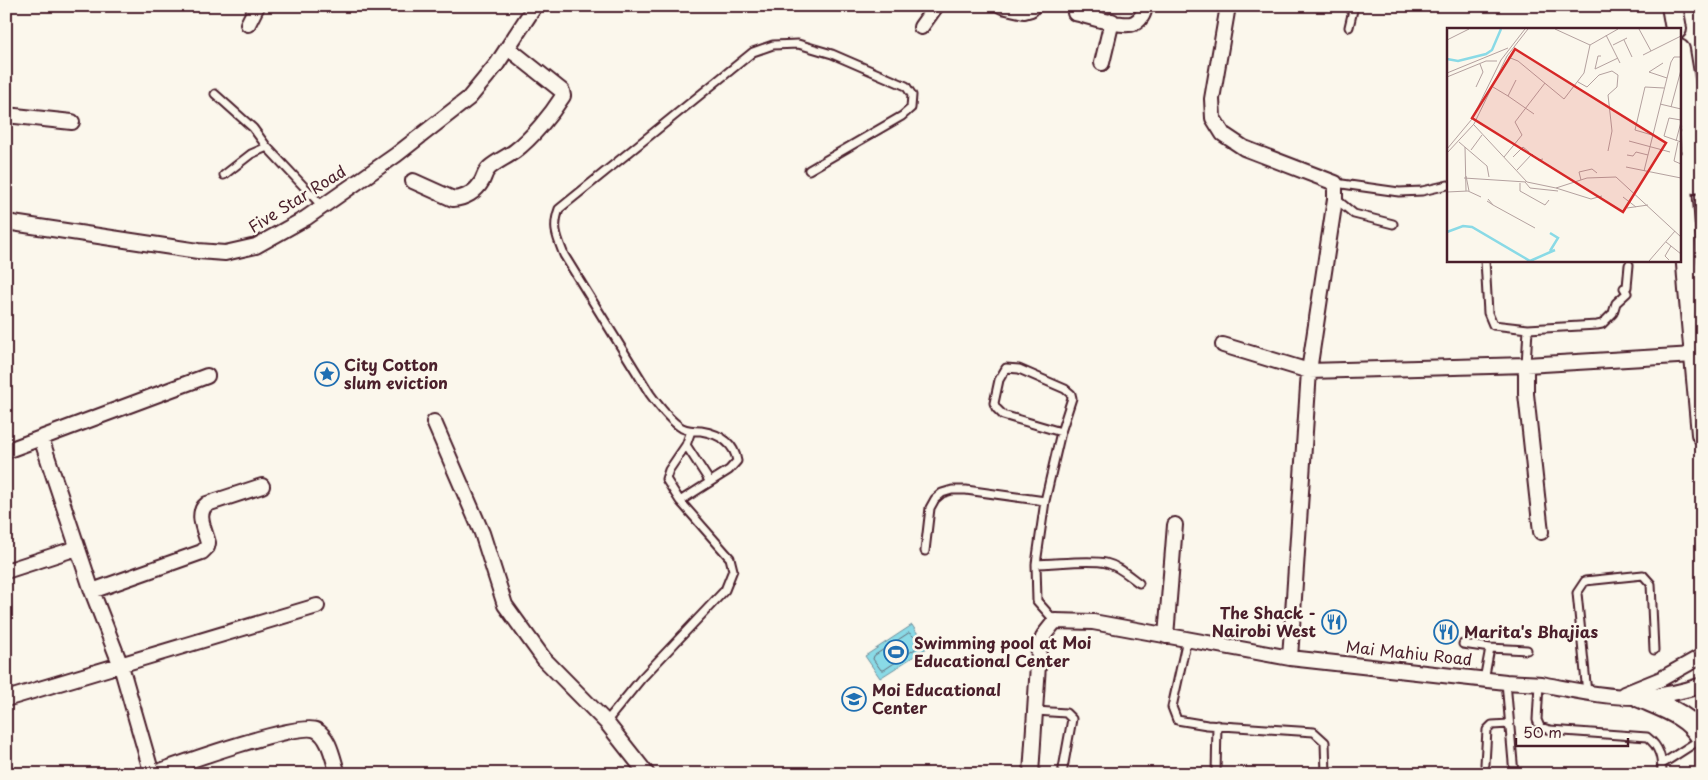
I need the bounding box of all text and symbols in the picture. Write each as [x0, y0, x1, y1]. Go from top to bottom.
inset map [1447, 28, 1680, 261]
street label: Five Star Road [243, 159, 350, 238]
place label: City Cotton slum eviction [344, 352, 448, 394]
place icon: City Cotton slum eviction [314, 361, 340, 387]
place label: The Shack - Nairobi West [1212, 600, 1316, 642]
restaurant icon: The Shack - Nairobi West [1321, 609, 1347, 635]
restaurant icon: Marita's Bhajias [1433, 619, 1459, 645]
place label: Marita's Bhajias [1464, 619, 1599, 643]
place label: Swimming pool at Moi Educational Center [914, 630, 1092, 672]
street label: Mai Mahiu Road [1345, 633, 1474, 671]
sports icon: Swimming pool at Moi Educational Center [883, 639, 909, 665]
place label: Moi Educational Center [872, 677, 1001, 719]
school or university icon: Moi Educational Center [841, 686, 867, 712]
scale bar [1516, 715, 1628, 747]
text: 50 m [1523, 720, 1562, 743]

